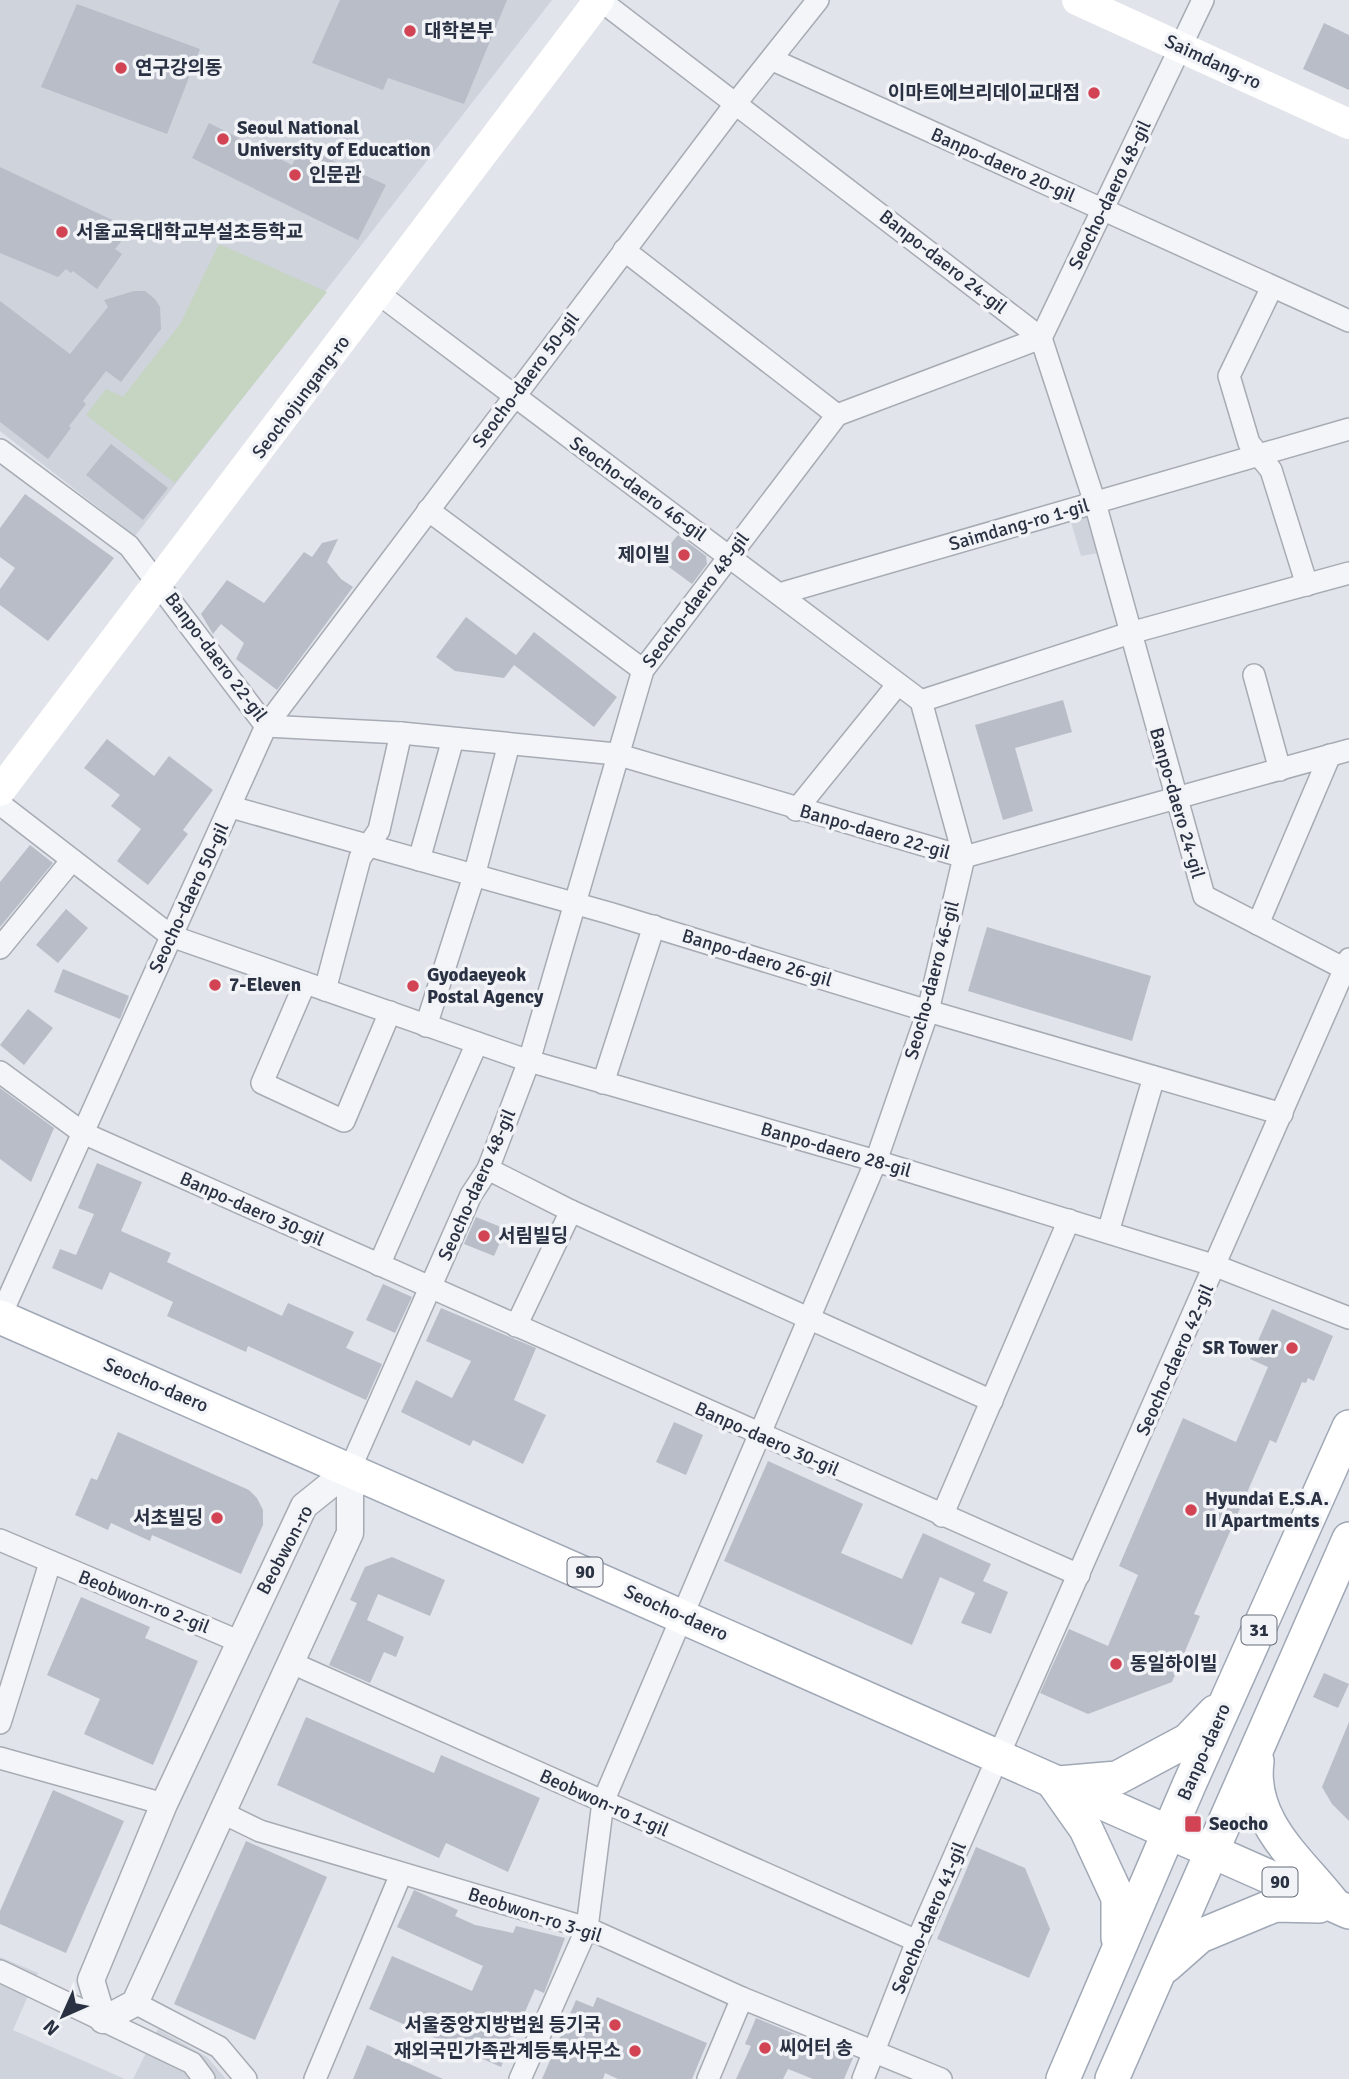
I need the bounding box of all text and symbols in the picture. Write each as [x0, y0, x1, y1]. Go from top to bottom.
place label: 대학본부 [424, 19, 494, 43]
marker: 대학본부 [402, 23, 418, 39]
street label: Saimdang-ro [1161, 29, 1265, 95]
place label: 연구강의동 [135, 56, 222, 80]
marker: 연구강의동 [113, 60, 129, 76]
place label: 이마트에브리데이교대점 [888, 81, 1080, 105]
marker: 이마트에브리데이교대점 [1086, 85, 1102, 101]
place label: Seoul National University of Education [237, 116, 431, 162]
street label: Seocho-daero 48-gil [1063, 116, 1157, 274]
street label: Banpo-daero 20-gil [927, 122, 1079, 208]
marker: Seoul National University of Education [215, 131, 231, 147]
place label: 인문관 [309, 163, 362, 187]
marker: 인문관 [287, 167, 303, 183]
street label: Banpo-daero 24-gil [874, 205, 1012, 319]
place label: 서울교육대학교부설초등학교 [76, 220, 303, 244]
marker: 서울교육대학교부설초등학교 [54, 224, 70, 240]
street label: Seocho-daero 50-gil [467, 308, 585, 452]
street label: Seochojungang-ro [247, 330, 355, 463]
street label: Seocho-daero 46-gil [565, 431, 711, 547]
street label: Saimdang-ro 1-gil [946, 494, 1092, 556]
street label: Seocho-daero 48-gil [637, 528, 755, 672]
place label: 제이빌 [618, 543, 670, 567]
marker: 제이빌 [676, 547, 692, 563]
street label: Banpo-daero 22-gil [160, 588, 272, 726]
street label: Banpo-daero 24-gil [1144, 725, 1210, 881]
street label: Banpo-daero 22-gil [797, 799, 953, 865]
street label: Seocho-daero 50-gil [144, 819, 234, 977]
street label: Seocho-daero 46-gil [899, 898, 965, 1062]
street label: Banpo-daero 26-gil [679, 924, 835, 992]
place label: Gyodaeyeok Postal Agency [427, 963, 544, 1009]
place label: 7-Eleven [229, 973, 301, 997]
marker: 7-Eleven [207, 977, 223, 993]
marker: Gyodaeyeok Postal Agency [405, 978, 421, 994]
street label: Seocho-daero 48-gil [433, 1105, 521, 1265]
street label: Banpo-daero 28-gil [758, 1117, 914, 1183]
street label: Banpo-daero 30-gil [176, 1166, 328, 1252]
place label: 서림빌딩 [498, 1224, 568, 1248]
marker: 서림빌딩 [476, 1228, 492, 1244]
street label: Seocho-daero 42-gil [1131, 1280, 1219, 1440]
place label: SR Tower [1202, 1336, 1278, 1360]
marker: SR Tower [1284, 1340, 1300, 1356]
street label: Seocho-daero [100, 1352, 212, 1418]
street label: Banpo-daero 30-gil [691, 1396, 843, 1482]
place label: Hyundai E.S.A. II Apartments [1205, 1487, 1329, 1533]
street label: Beobwon-ro [251, 1501, 319, 1599]
marker: Hyundai E.S.A. II Apartments [1183, 1502, 1199, 1518]
place label: 서초빌딩 [133, 1506, 203, 1530]
marker: 서초빌딩 [209, 1510, 225, 1526]
road number: 90 [568, 1558, 602, 1587]
street label: Beobwon-ro 2-gil [75, 1565, 213, 1639]
street label: Seocho-daero [620, 1579, 732, 1647]
road number: 31 [1242, 1616, 1276, 1644]
place label: 동일하이빌 [1130, 1652, 1217, 1676]
marker: 동일하이빌 [1108, 1656, 1124, 1672]
street label: Banpo-daero [1172, 1700, 1236, 1804]
street label: Beobwon-ro 1-gil [536, 1764, 672, 1842]
place label: Seocho [1209, 1812, 1268, 1836]
marker: Seocho [1183, 1814, 1203, 1834]
street label: Seocho-daero 41-gil [886, 1838, 972, 1998]
road number: 90 [1262, 1868, 1298, 1896]
street label: Beobwon-ro 3-gil [465, 1882, 605, 1948]
north arrow [28, 1981, 98, 2051]
place label: 서울중앙지방법원 등기국 [405, 2013, 601, 2037]
text: N [39, 2014, 65, 2040]
marker: 서울중앙지방법원 등기국 [607, 2017, 623, 2033]
place label: 씨어터 송 [779, 2036, 853, 2060]
place label: 재외국민가족관계등록사무소 [394, 2039, 621, 2063]
marker: 씨어터 송 [757, 2040, 773, 2056]
marker: 재외국민가족관계등록사무소 [627, 2043, 643, 2059]

